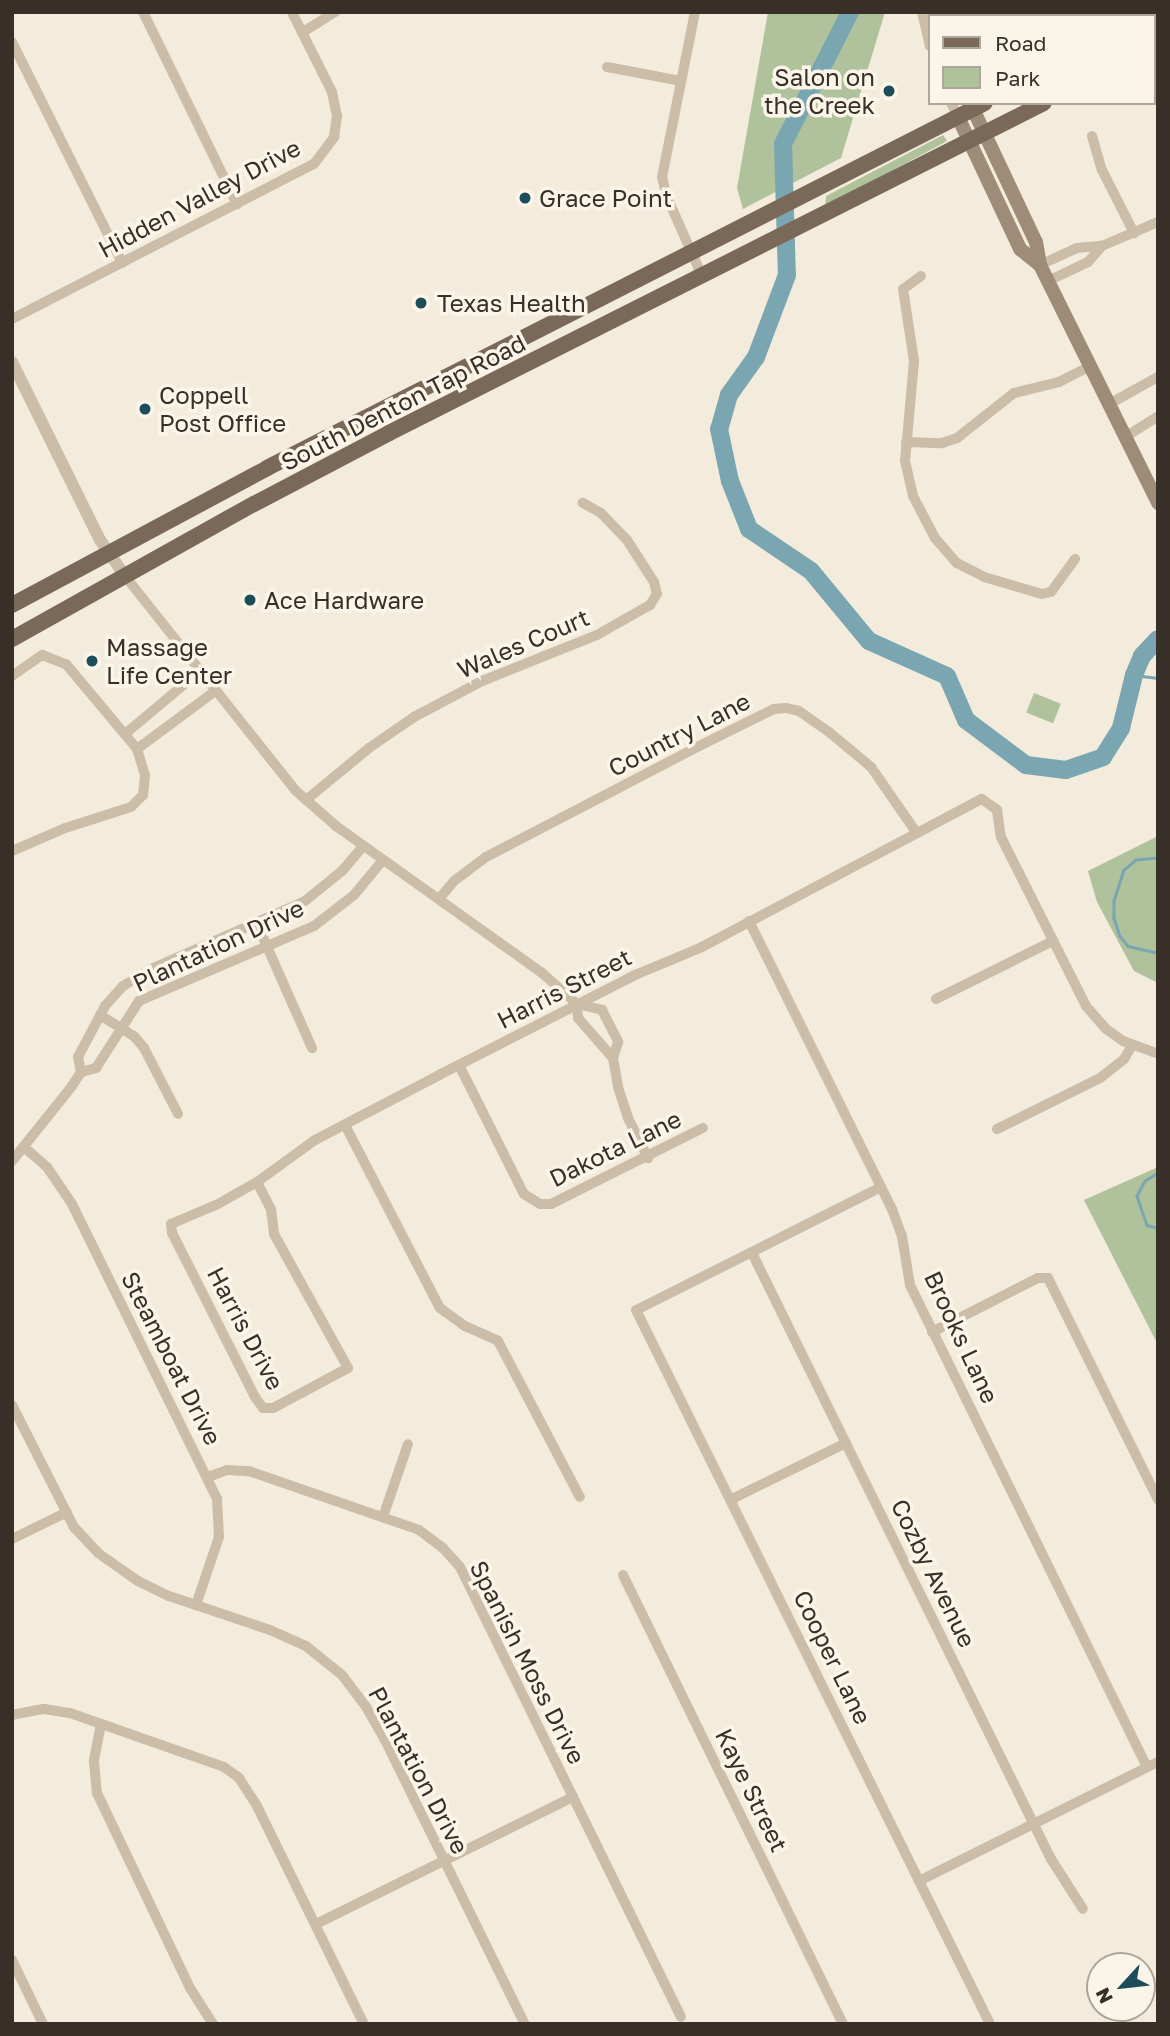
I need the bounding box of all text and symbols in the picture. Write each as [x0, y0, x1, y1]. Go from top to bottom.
legend [928, 14, 1156, 105]
text: Road [995, 30, 1046, 56]
place label: Salon on the Creek [764, 63, 875, 119]
text: Park [995, 65, 1040, 91]
marker: Salon on the Creek [881, 83, 897, 99]
street label: Hidden Valley Drive [93, 133, 305, 263]
place label: Grace Point [539, 184, 672, 212]
marker: Grace Point [517, 190, 533, 206]
place label: Texas Health [437, 289, 586, 317]
marker: Texas Health [411, 293, 431, 313]
street label: South Denton Tap Road [276, 328, 530, 476]
place label: Coppell Post Office [159, 381, 286, 437]
marker: Coppell Post Office [137, 401, 153, 417]
place label: Ace Hardware [264, 586, 424, 614]
marker: Ace Hardware [242, 592, 258, 608]
street label: Wales Court [453, 602, 593, 684]
place label: Massage Life Center [106, 633, 232, 689]
marker: Massage Life Center [84, 653, 100, 669]
street label: Country Lane [603, 686, 755, 782]
street label: Plantation Drive [128, 893, 308, 997]
street label: Harris Street [492, 942, 636, 1034]
street label: Dakota Lane [544, 1104, 686, 1192]
street label: Harris Drive [202, 1262, 290, 1394]
street label: Steamboat Drive [116, 1266, 228, 1450]
street label: Brooks Lane [919, 1266, 1005, 1408]
street label: Cozby Avenue [886, 1494, 982, 1652]
street label: Spanish Moss Drive [464, 1556, 592, 1768]
street label: Cooper Lane [788, 1585, 878, 1729]
street label: Plantation Drive [363, 1682, 475, 1858]
street label: Kaye Street [710, 1724, 794, 1856]
north arrow [1086, 1952, 1156, 2022]
text: N [1090, 1984, 1117, 2008]

